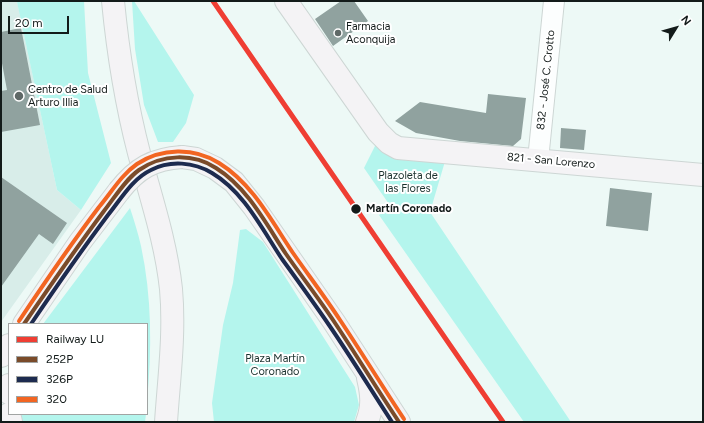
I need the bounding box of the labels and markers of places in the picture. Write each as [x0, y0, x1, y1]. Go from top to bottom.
place label: Farmacia Aconquija [346, 20, 395, 46]
marker: Farmacia Aconquija [333, 28, 343, 38]
place label: Centro de Salud Arturo Illia [28, 83, 108, 109]
marker: Centro de Salud Arturo Illia [13, 90, 25, 102]
marker: Martín Coronado [349, 202, 363, 216]
place label: Martín Coronado [366, 202, 452, 216]

